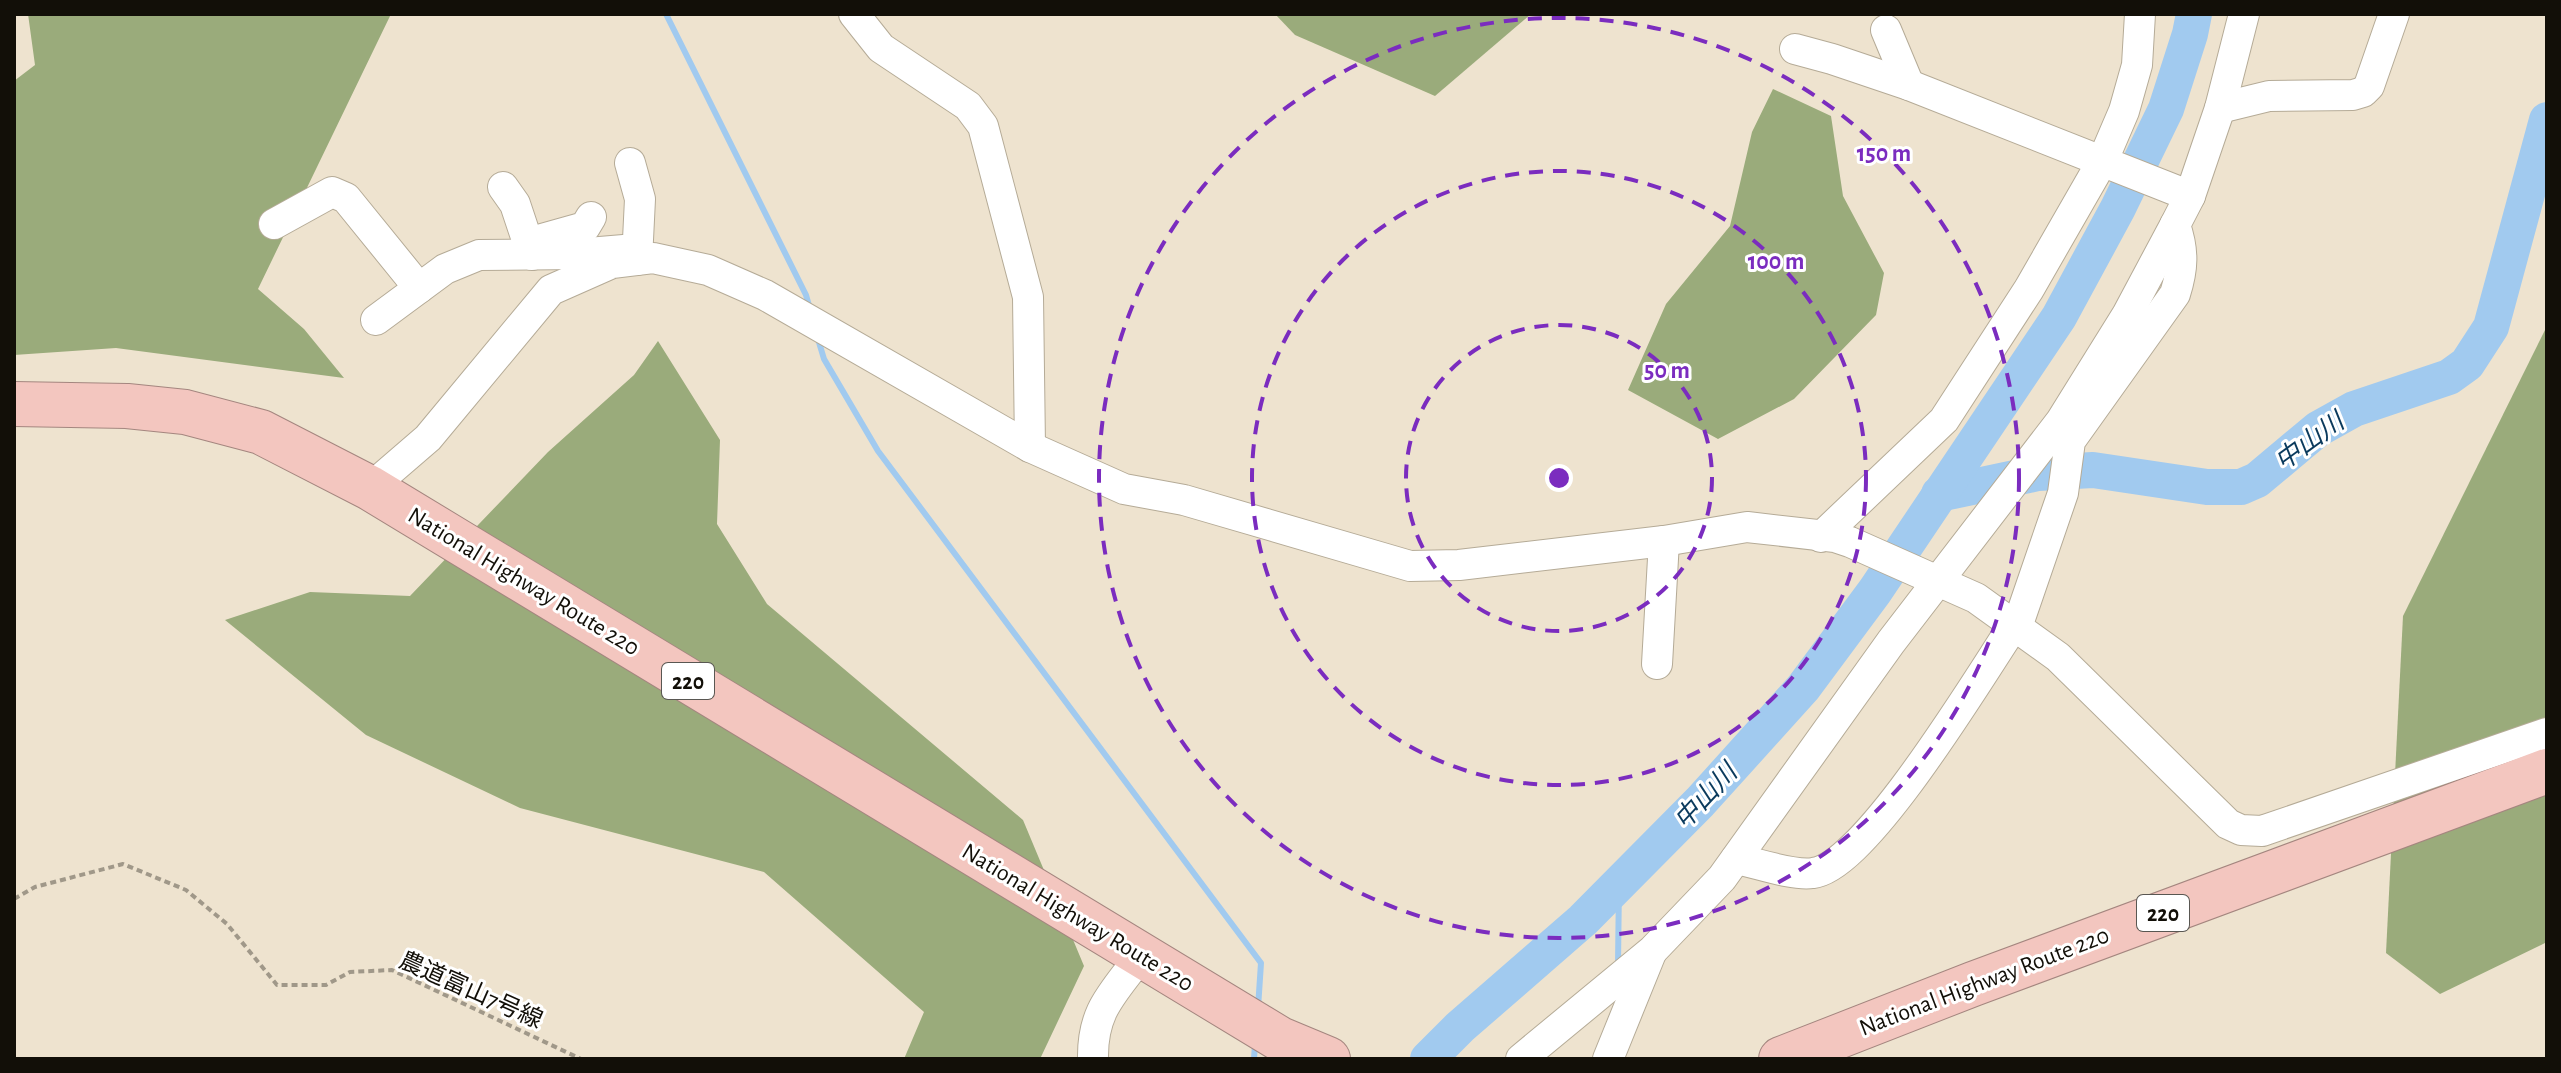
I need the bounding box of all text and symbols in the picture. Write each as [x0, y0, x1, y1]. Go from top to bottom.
text: 150 m [1857, 142, 1911, 166]
text: 100 m [1748, 250, 1804, 274]
text: 50 m [1644, 359, 1690, 383]
water label: 中山川 [2270, 406, 2351, 475]
centre of rings [1545, 464, 1573, 492]
street label: National Highway Route 220 [404, 503, 643, 660]
road number: 220 [662, 663, 714, 699]
water label: 中山川 [1669, 756, 1744, 834]
street label: National Highway Route 220 [958, 839, 1197, 996]
road number: 220 [2137, 895, 2189, 931]
street label: National Highway Route 220 [1856, 923, 2113, 1041]
street label: 農道富山7号線 [395, 947, 547, 1033]

